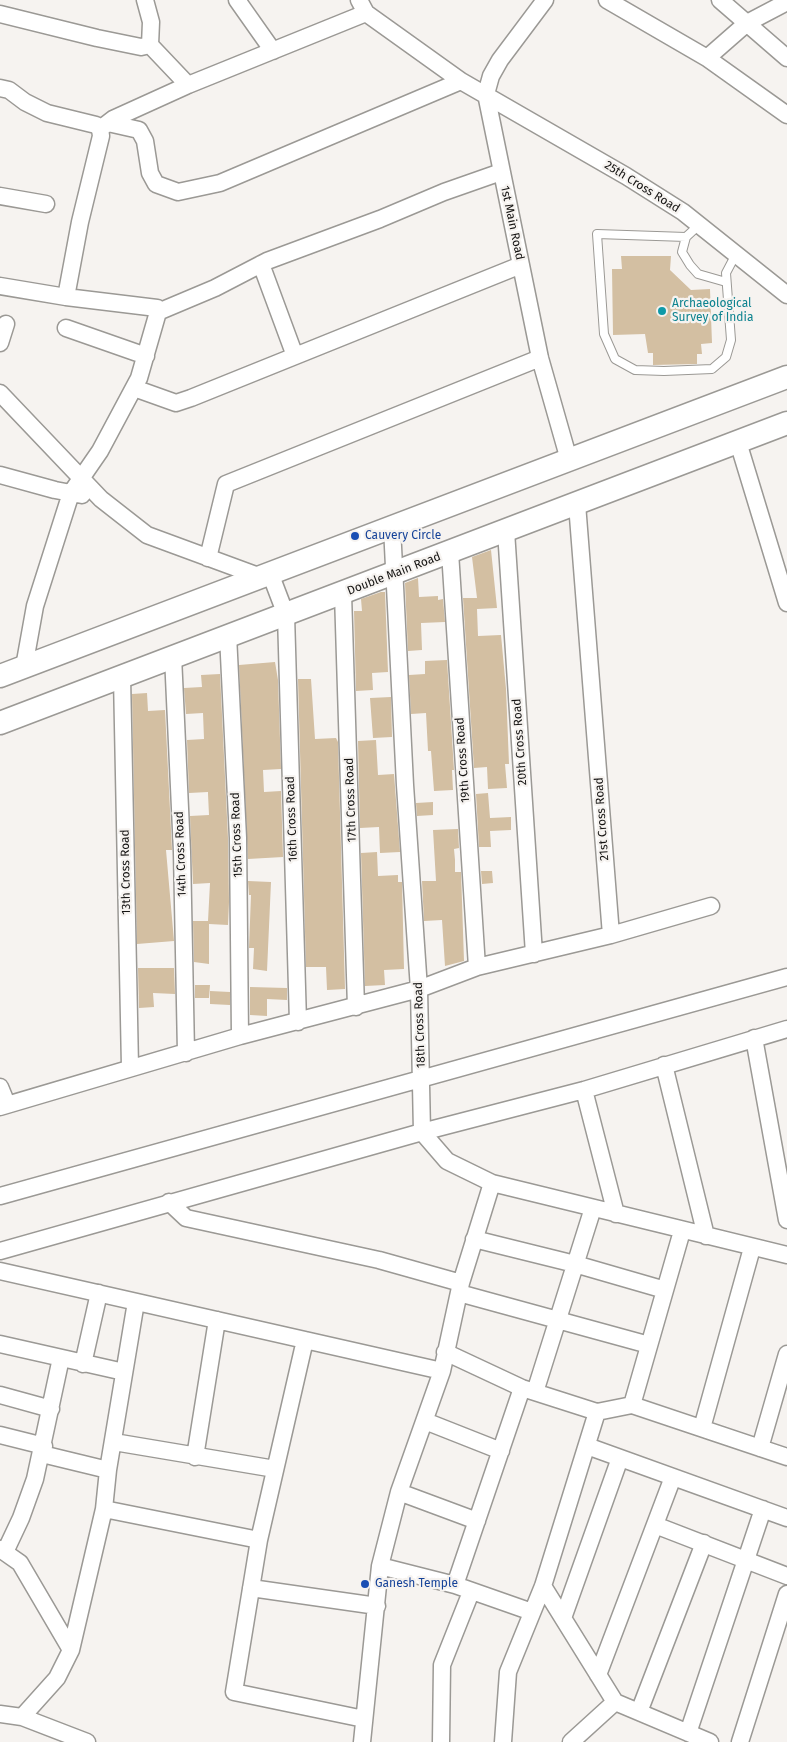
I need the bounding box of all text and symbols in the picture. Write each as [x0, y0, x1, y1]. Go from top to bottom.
street label: 25th Cross Road [602, 158, 682, 216]
street label: 1st Main Road [497, 185, 527, 261]
place label: Archaeological Survey of India [672, 297, 753, 325]
marker: Archaeological Survey of India [656, 305, 668, 317]
place label: Cauvery Circle [365, 529, 441, 543]
marker: Cauvery Circle [349, 530, 361, 542]
street label: Double Main Road [345, 550, 443, 598]
street label: 20th Cross Road [510, 698, 530, 786]
street label: 19th Cross Road [453, 717, 473, 803]
street label: 17th Cross Road [342, 757, 360, 843]
street label: 16th Cross Road [283, 776, 301, 862]
street label: 21st Cross Road [592, 777, 612, 861]
street label: 15th Cross Road [228, 792, 246, 878]
street label: 14th Cross Road [172, 811, 190, 897]
street label: 13th Cross Road [118, 829, 134, 915]
street label: 18th Cross Road [411, 982, 429, 1068]
place label: Ganesh Temple [375, 1577, 458, 1591]
marker: Ganesh Temple [359, 1578, 371, 1590]

